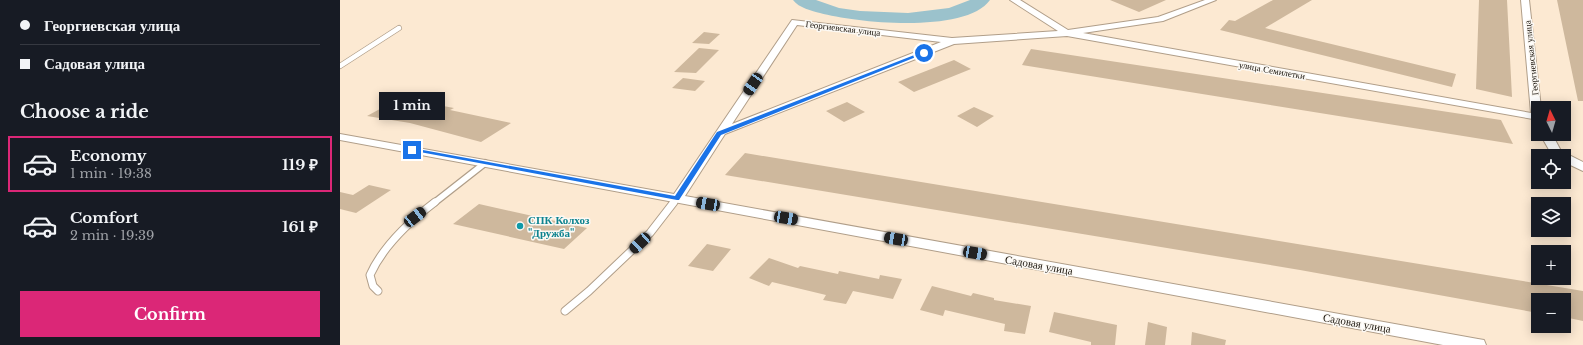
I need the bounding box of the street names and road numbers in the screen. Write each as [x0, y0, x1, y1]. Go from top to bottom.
street label: Георгиевская улица [805, 18, 881, 38]
street label: Георгиевская улица [1522, 20, 1540, 96]
street label: улица Семилетки [1238, 59, 1306, 81]
street label: Садовая улица [1004, 252, 1074, 278]
street label: Садовая улица [1322, 310, 1392, 336]

